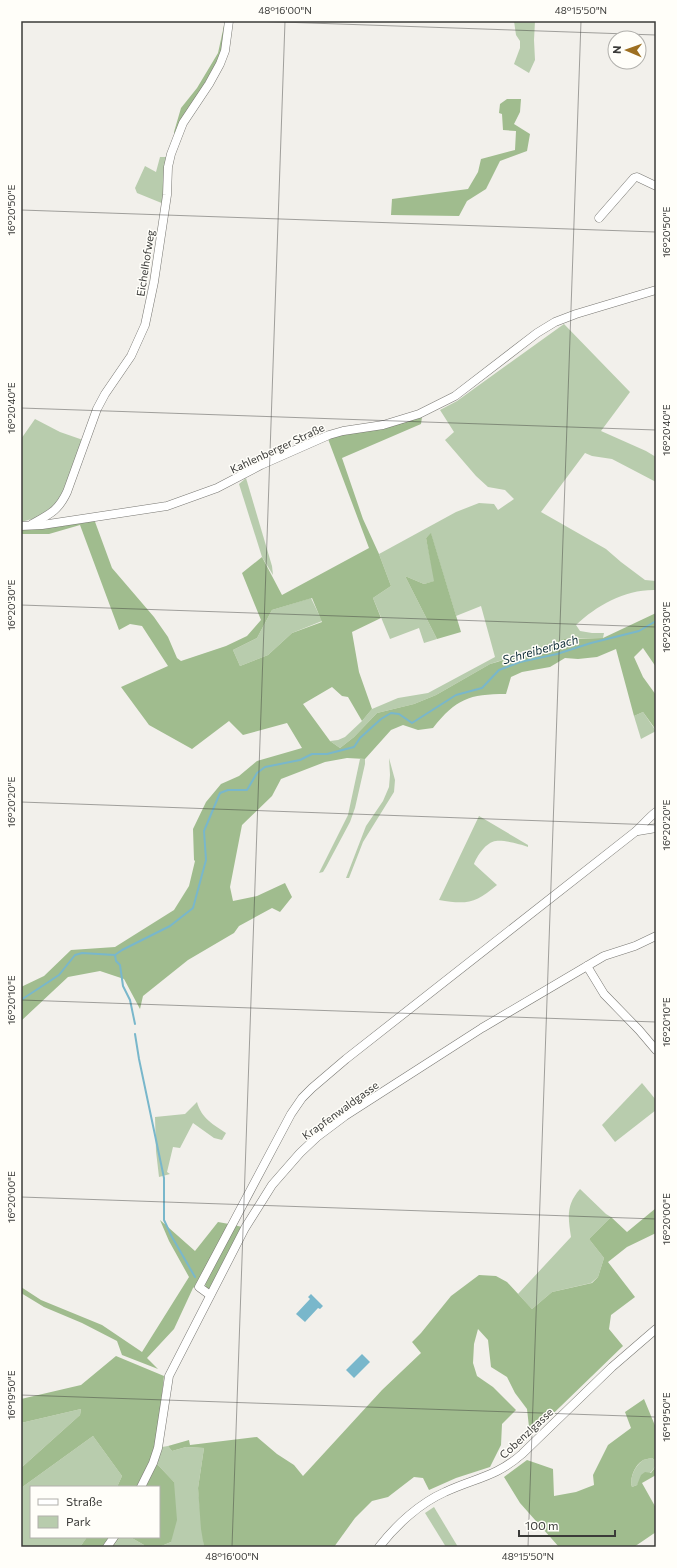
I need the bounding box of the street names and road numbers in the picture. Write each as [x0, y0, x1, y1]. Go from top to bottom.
street label: Eichelhofweg [133, 229, 157, 297]
street label: Kahlenberger Straße [228, 420, 326, 476]
street label: Krapfenwaldgasse [299, 1078, 381, 1142]
street label: Cobenzlgasse [497, 1405, 556, 1461]

